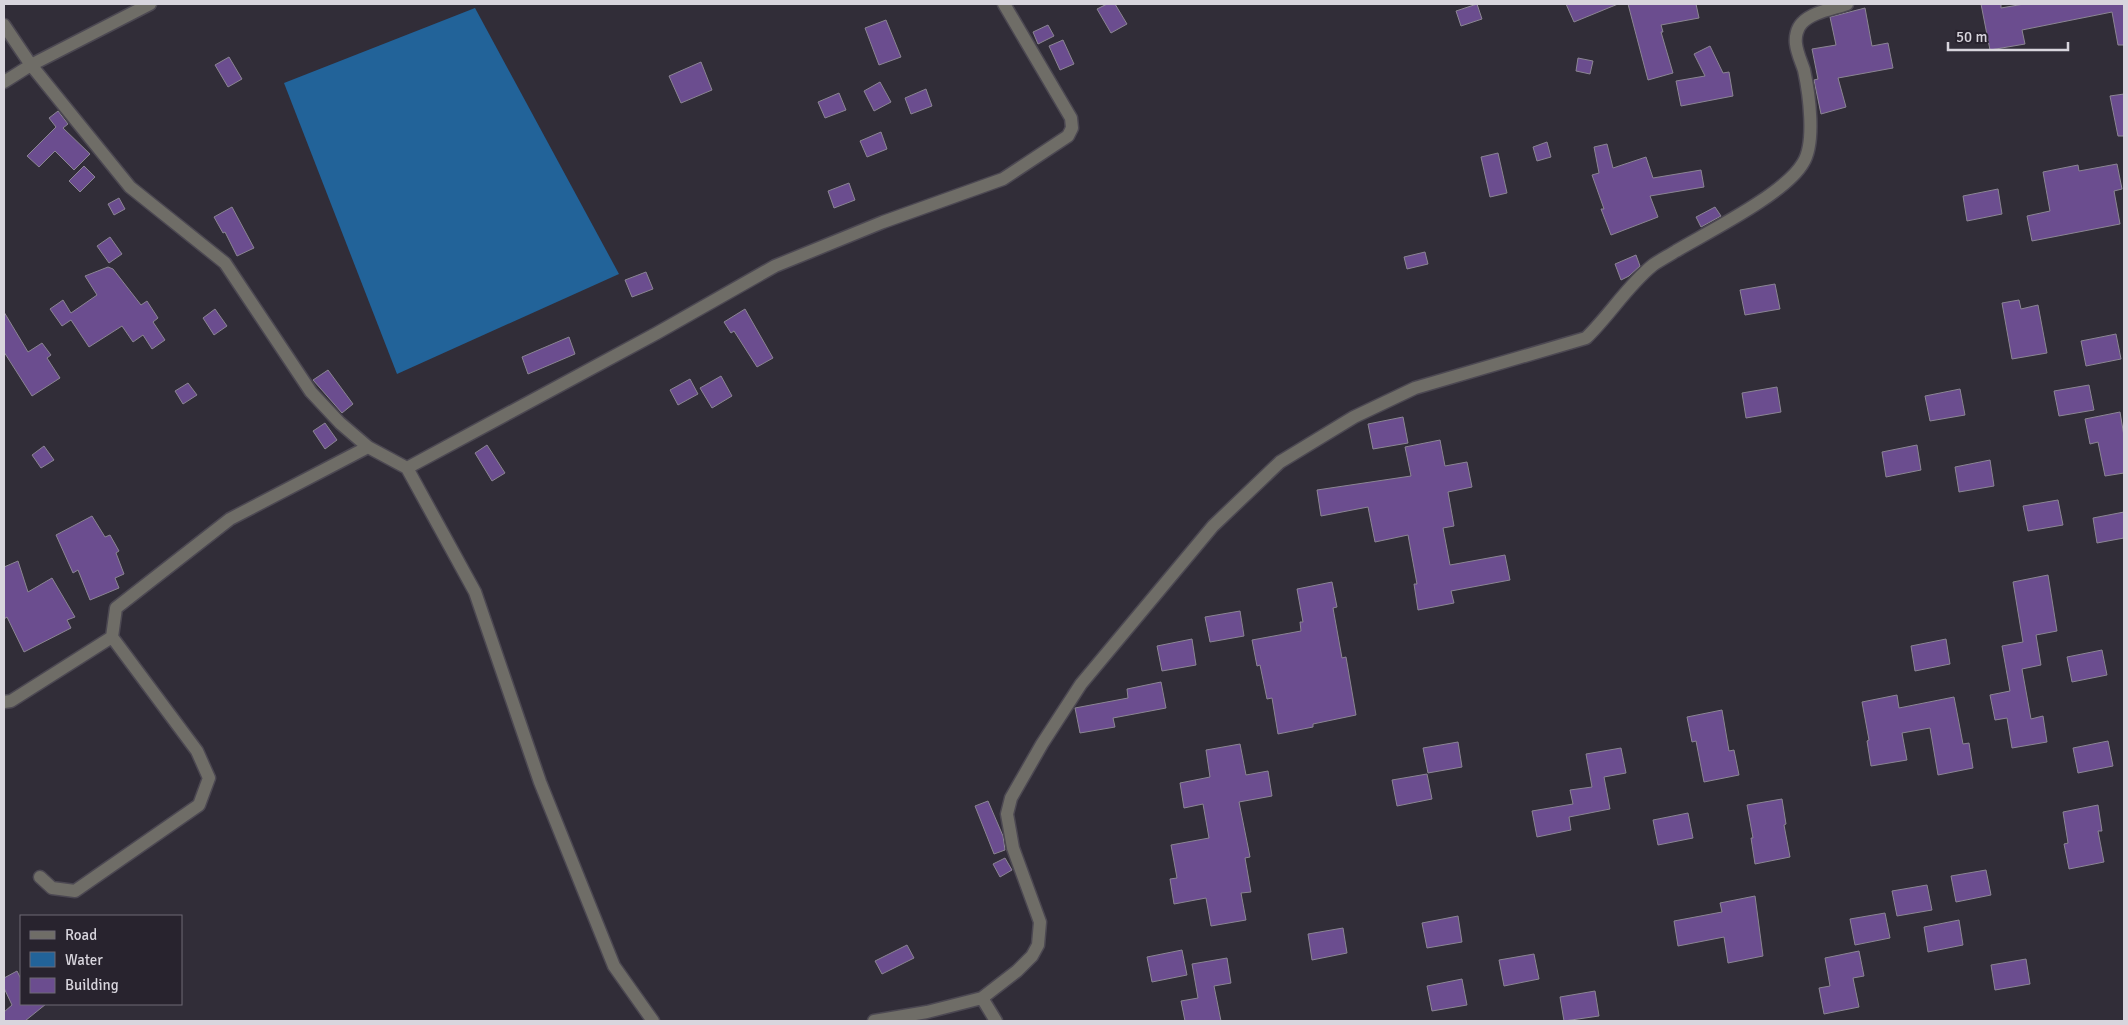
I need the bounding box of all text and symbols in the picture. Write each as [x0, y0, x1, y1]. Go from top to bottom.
scale bar [1948, 20, 2068, 52]
text: 50 m [1956, 28, 1987, 46]
legend [20, 915, 182, 1005]
text: Road [65, 926, 97, 944]
text: Water [65, 951, 103, 969]
text: Building [65, 976, 119, 994]

